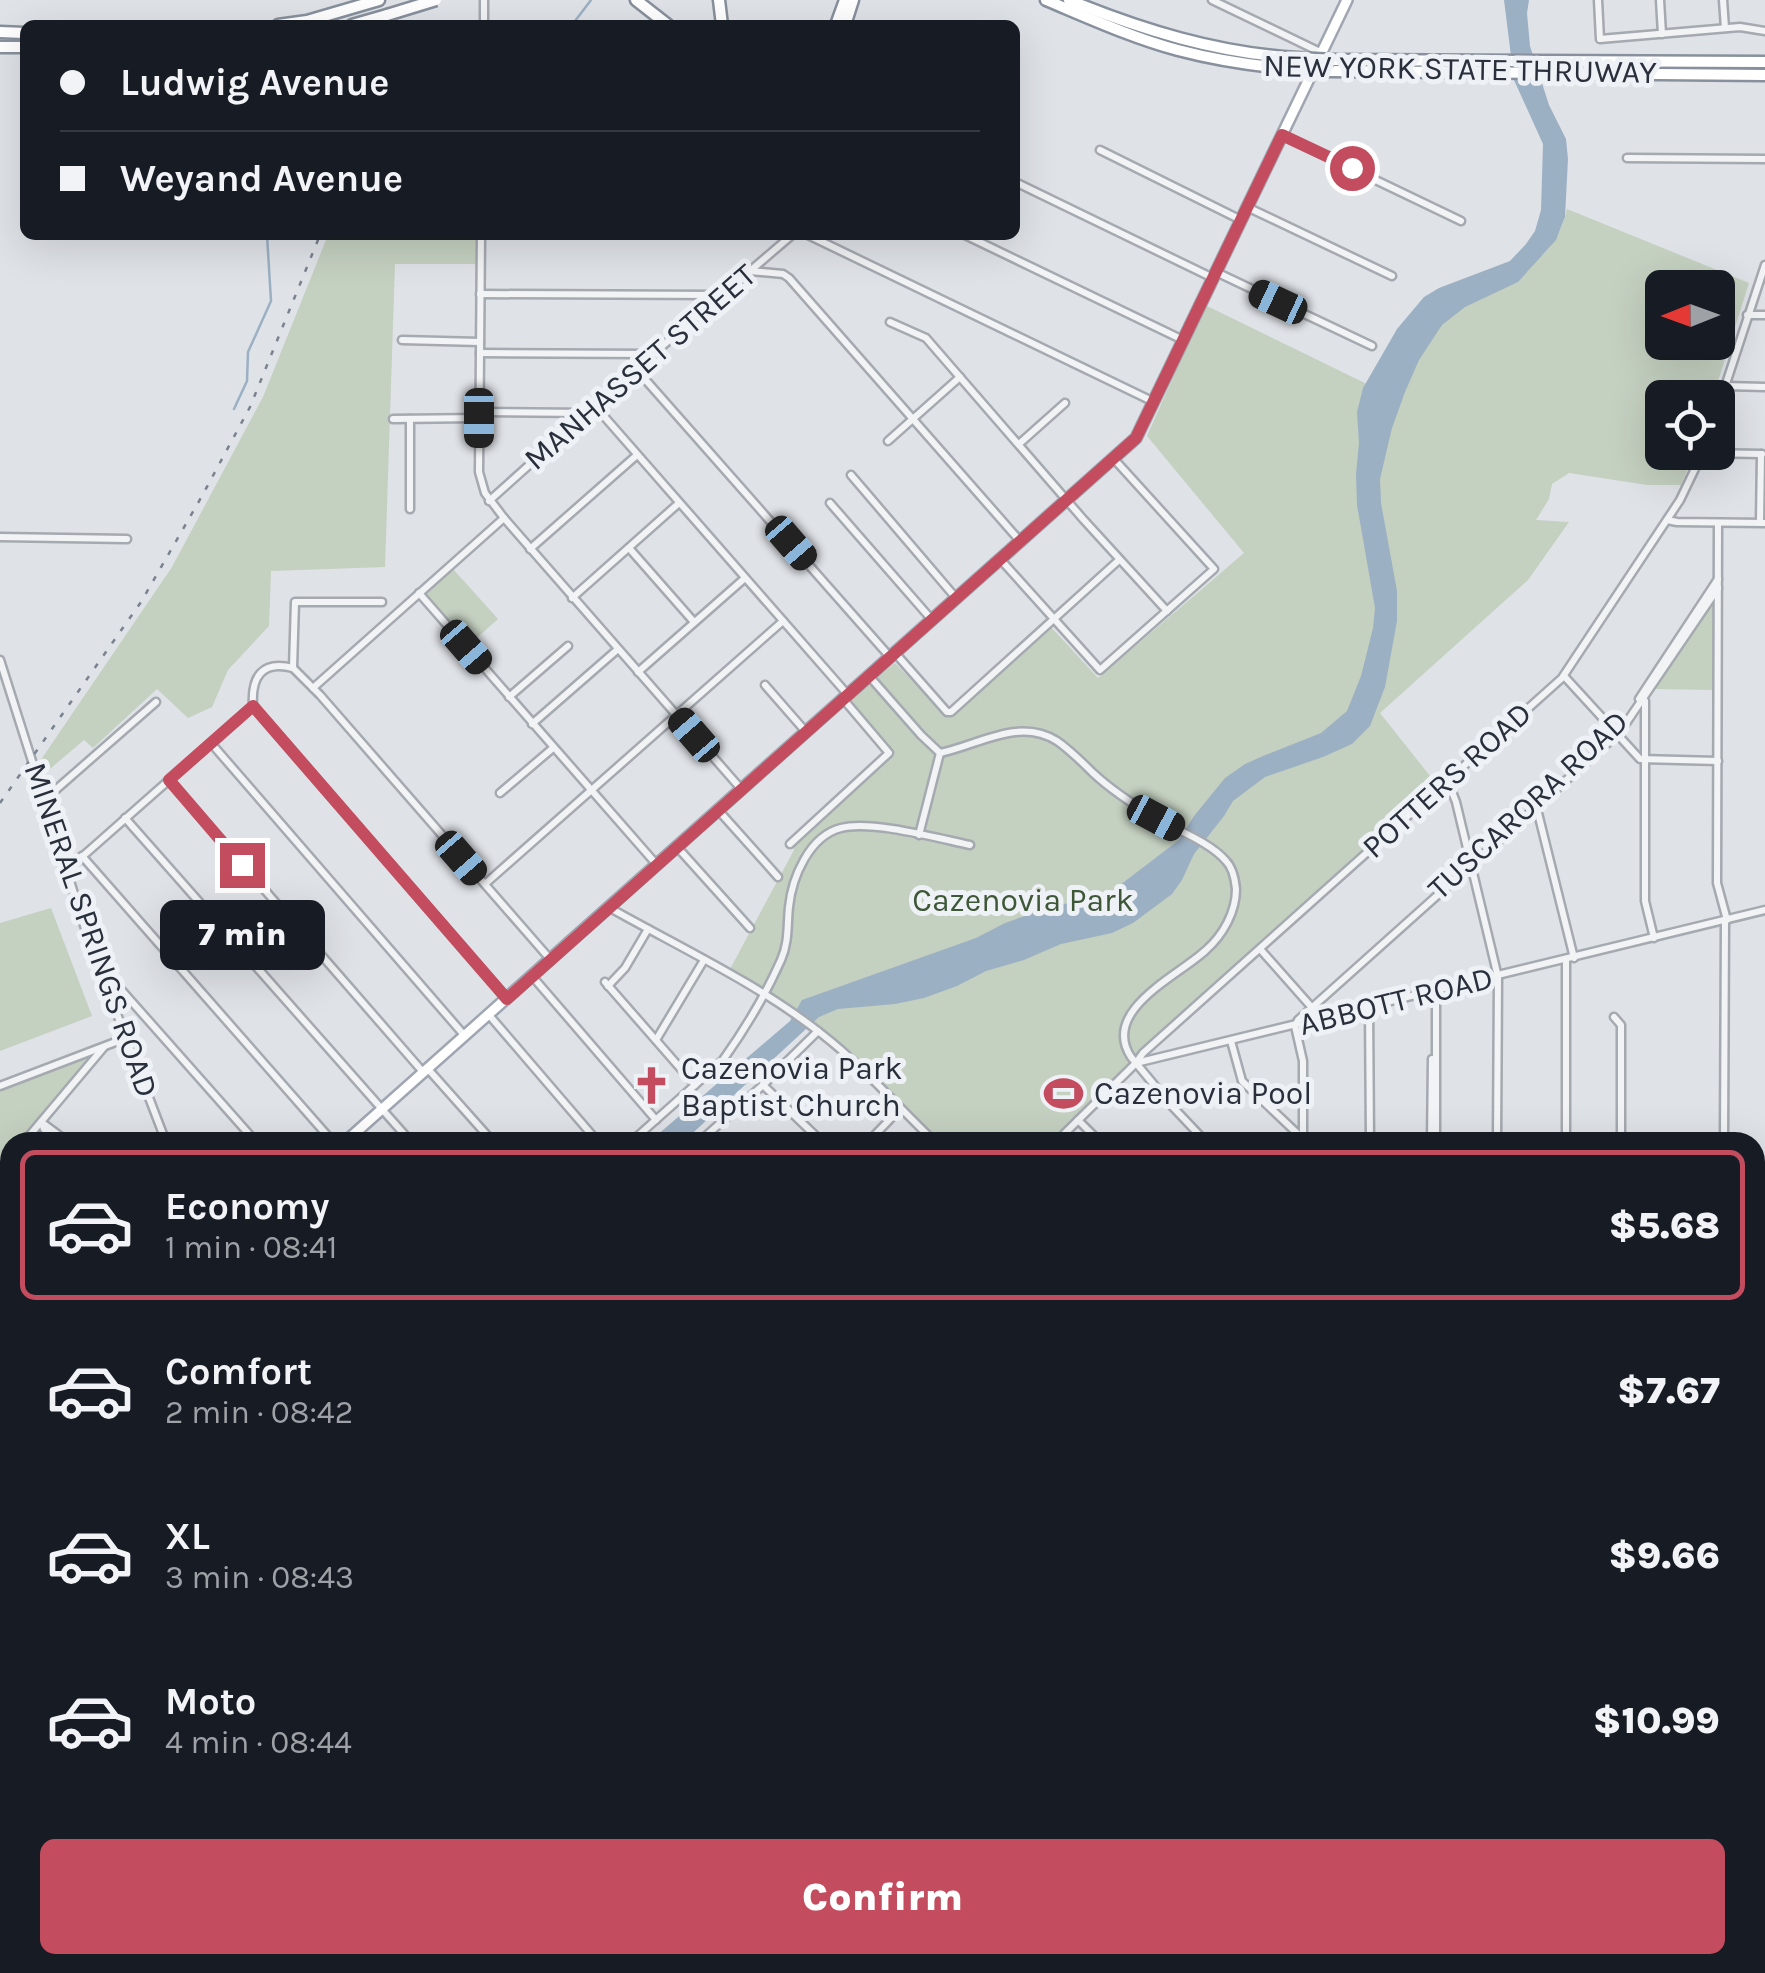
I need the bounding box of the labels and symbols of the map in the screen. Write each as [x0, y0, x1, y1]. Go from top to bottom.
street label: NEW YORK STATE THRUWAY [1263, 47, 1658, 91]
route start [1330, 146, 1375, 191]
street label: MANHASSET STREET [517, 256, 763, 478]
north arrow [1645, 270, 1735, 360]
car [1244, 276, 1312, 328]
car [464, 388, 494, 448]
car [760, 511, 822, 575]
car [435, 615, 497, 679]
street label: POTTERS ROAD [1355, 694, 1539, 866]
car [663, 703, 725, 767]
street label: TUSCARORA ROAD [1420, 703, 1636, 907]
street label: MINERAL SPRINGS ROAD [16, 758, 166, 1102]
car [1122, 791, 1190, 845]
car [430, 826, 492, 890]
route end [220, 843, 265, 888]
park label: Cazenovia Park [912, 882, 1134, 919]
callout: 7 min [160, 900, 324, 970]
street label: ABBOTT ROAD [1295, 959, 1497, 1043]
place label: Cazenovia Park Baptist Church [681, 1050, 902, 1124]
church icon: Cazenovia Park Baptist Church [630, 1065, 672, 1107]
sports icon: Cazenovia Pool [1043, 1072, 1085, 1114]
place label: Cazenovia Pool [1094, 1075, 1312, 1112]

